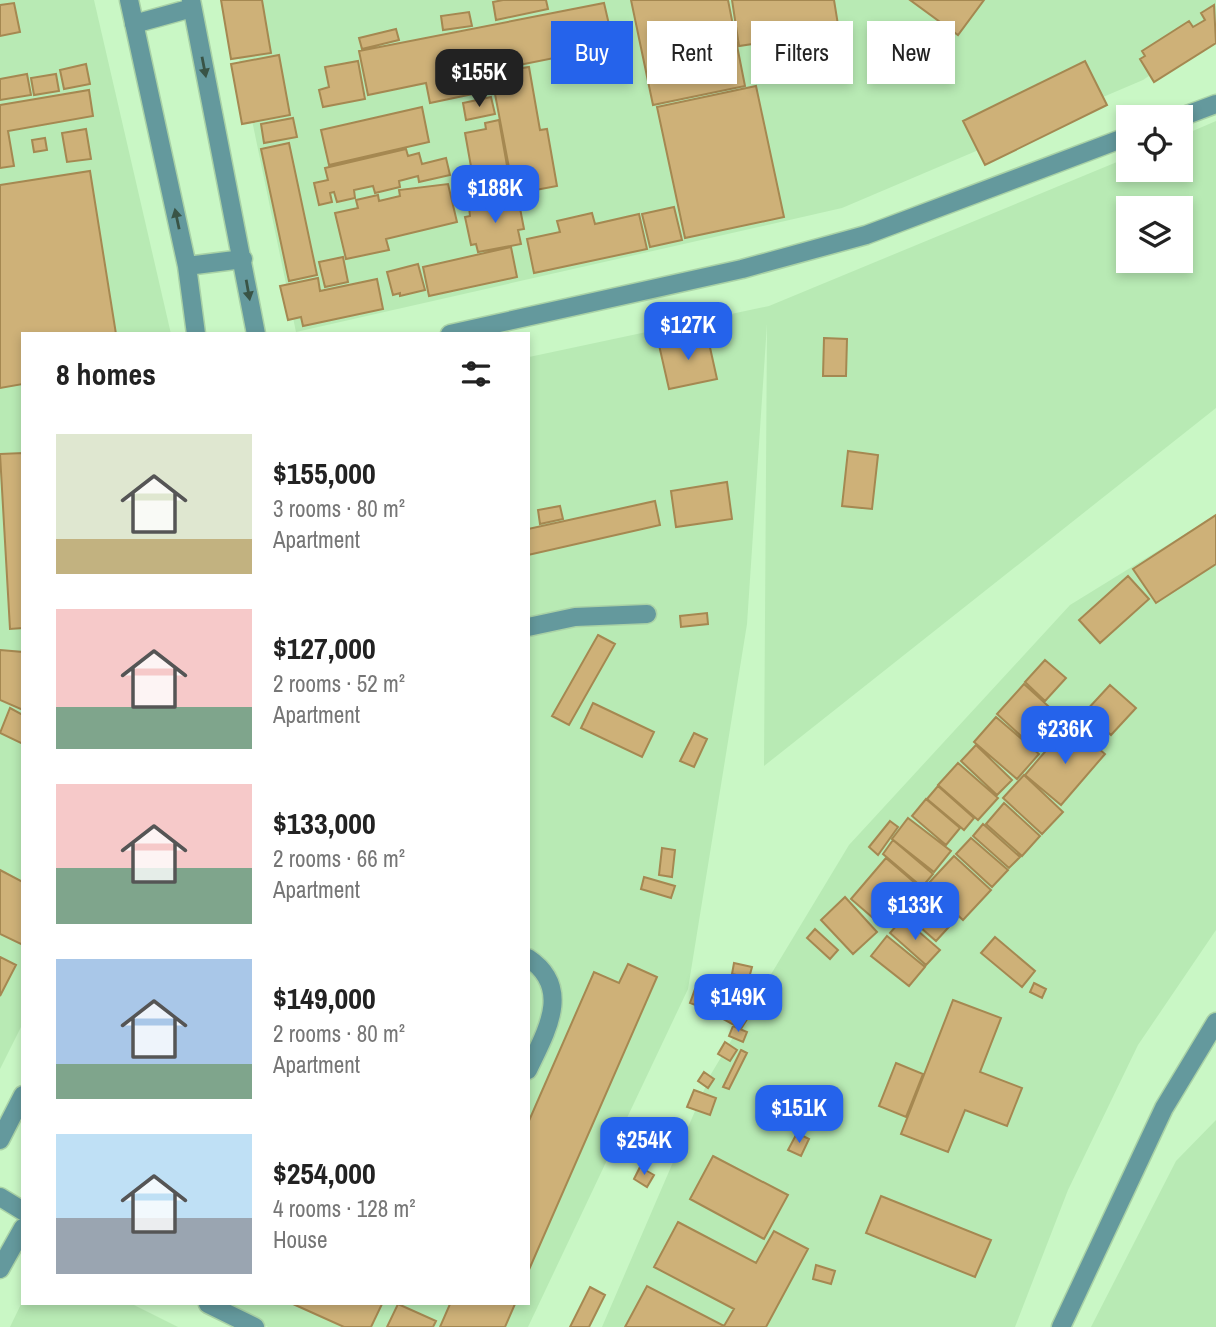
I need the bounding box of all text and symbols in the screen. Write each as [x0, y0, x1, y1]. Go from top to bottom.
chip: Buy [551, 21, 633, 84]
chip: Rent [647, 21, 737, 84]
chip: Filters [751, 21, 853, 84]
chip: New [867, 21, 955, 84]
pin: $155K [430, 50, 528, 109]
one-way arrow [199, 56, 210, 78]
text: $155K [451, 56, 507, 87]
map controls [1116, 105, 1193, 273]
button: locate [1116, 105, 1193, 182]
pin: $188K [446, 166, 544, 225]
text: $188K [467, 172, 523, 203]
button: layers [1116, 196, 1193, 273]
one-way arrow [171, 208, 182, 230]
one-way arrow [243, 279, 254, 301]
pin: $127K [639, 302, 737, 362]
text: $127K [660, 309, 716, 340]
text: 8 homes [56, 354, 156, 394]
icon: filters [457, 355, 495, 393]
text: $155,000 [273, 453, 376, 493]
icon: home [112, 462, 196, 546]
text: 3 rooms · 80 m² [273, 493, 405, 524]
text: Apartment [273, 524, 360, 555]
text: $127,000 [273, 628, 376, 668]
icon: home [112, 637, 196, 721]
text: 2 rooms · 52 m² [273, 668, 405, 699]
text: Apartment [273, 699, 360, 730]
pin: $236K [1016, 706, 1114, 766]
text: $236K [1037, 713, 1093, 744]
text: $133,000 [273, 803, 376, 843]
icon: home [112, 812, 196, 896]
text: 2 rooms · 66 m² [273, 843, 405, 874]
text: Apartment [273, 874, 360, 905]
pin: $133K [866, 883, 964, 942]
text: $133K [887, 889, 943, 920]
pin: $149K [689, 974, 787, 1034]
text: $149,000 [273, 978, 376, 1018]
text: $149K [710, 981, 766, 1012]
icon: home [112, 987, 196, 1071]
text: 2 rooms · 80 m² [273, 1018, 405, 1049]
text: Apartment [273, 1049, 360, 1080]
pin: $151K [750, 1086, 848, 1145]
text: $151K [771, 1092, 827, 1123]
pin: $254K [595, 1118, 693, 1177]
text: $254K [616, 1124, 672, 1155]
text: $254,000 [273, 1153, 376, 1193]
icon: home [112, 1162, 196, 1246]
text: 4 rooms · 128 m² [273, 1193, 416, 1224]
text: House [273, 1224, 328, 1255]

